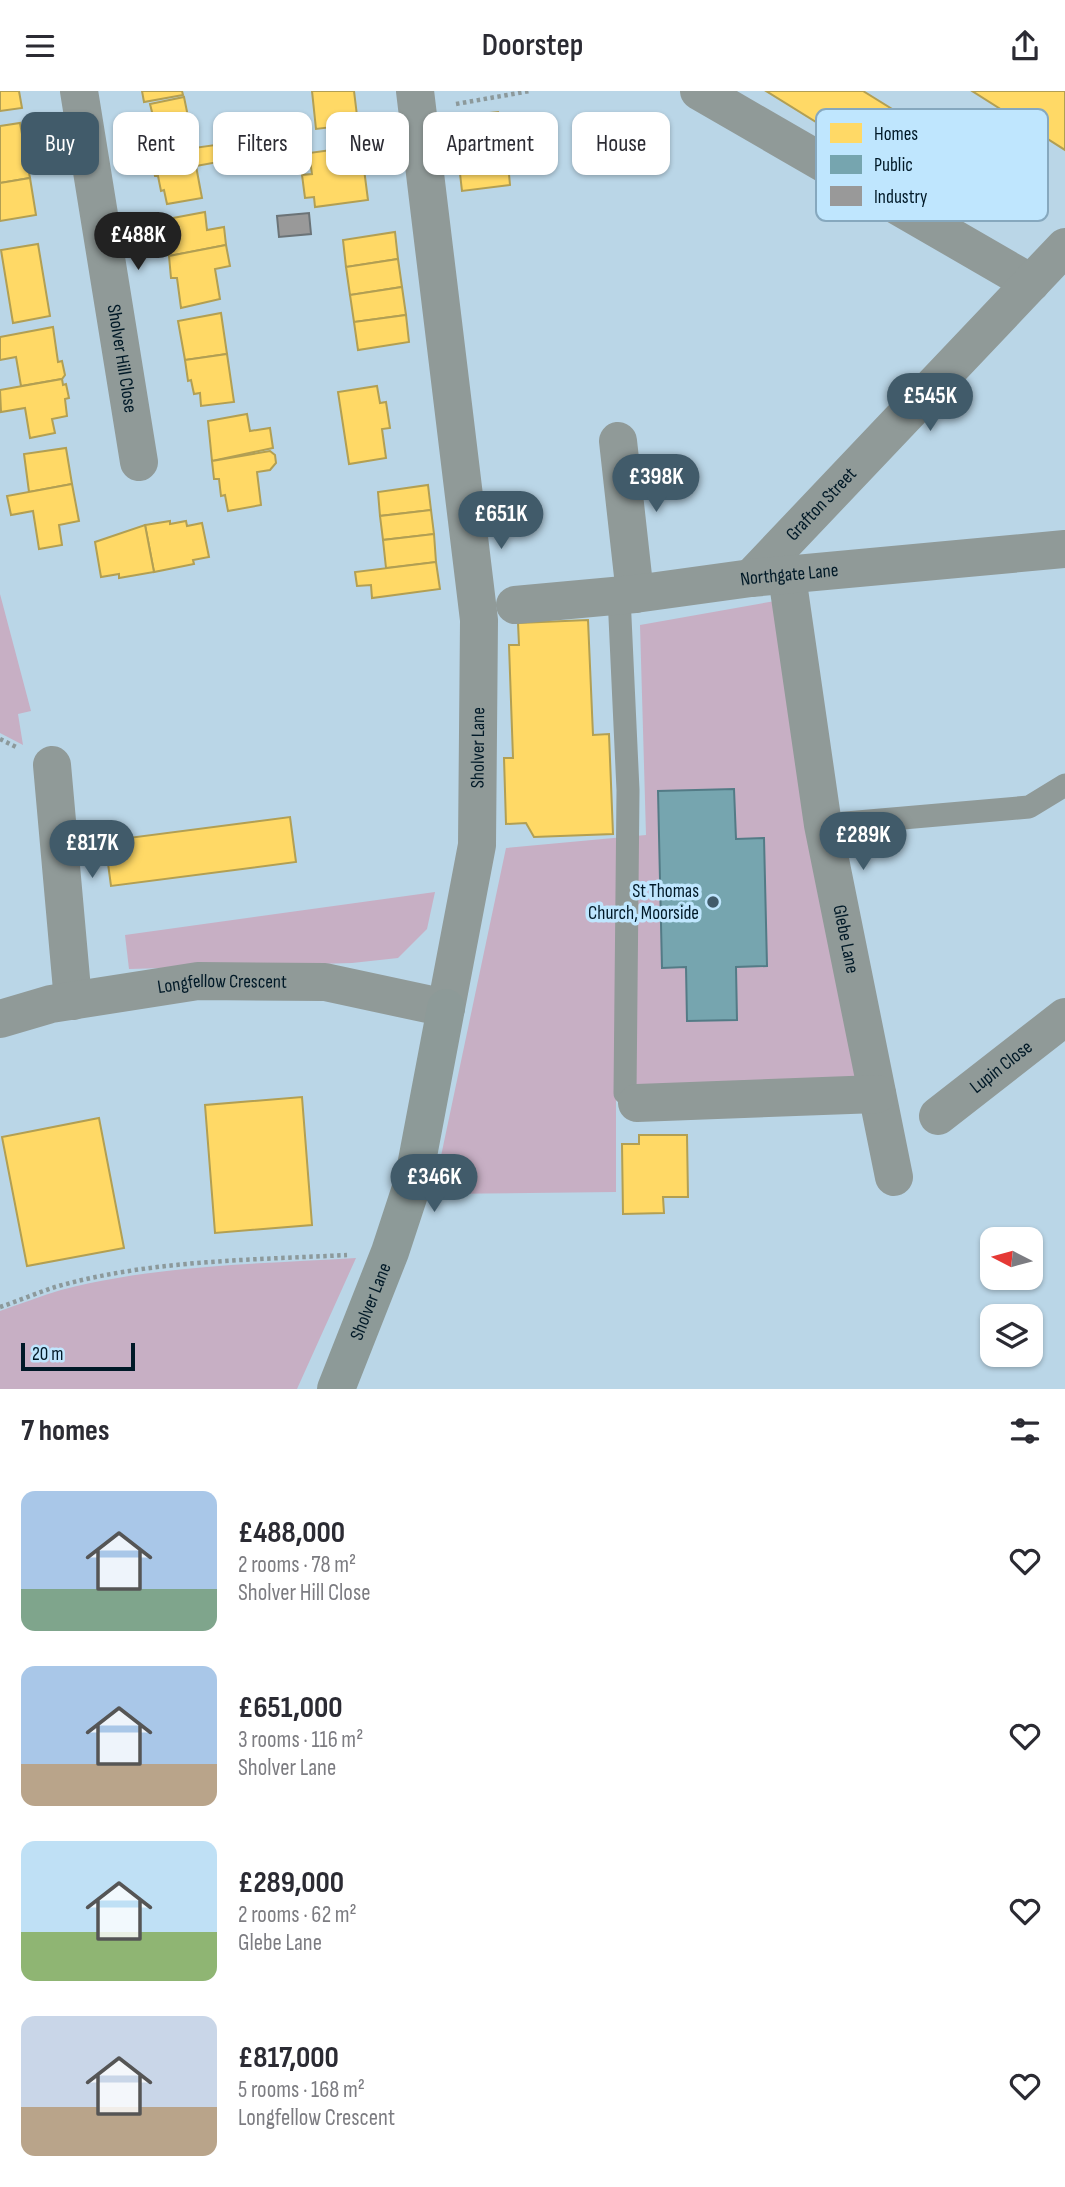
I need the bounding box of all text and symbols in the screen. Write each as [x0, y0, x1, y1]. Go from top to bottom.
text: Doorstep [482, 26, 583, 65]
icon: menu [21, 27, 59, 65]
icon: share [1006, 27, 1044, 65]
legend [816, 109, 1048, 221]
chip: Buy [21, 112, 99, 175]
chip: Rent [113, 112, 199, 175]
chip: Filters [213, 112, 312, 175]
chip: New [326, 112, 409, 175]
chip: Apartment [423, 112, 558, 175]
chip: House [572, 112, 670, 175]
text: Homes [874, 123, 918, 146]
text: Public [874, 154, 913, 177]
text: Industry [874, 186, 928, 209]
pin: £488K [89, 213, 187, 272]
text: £488K [110, 221, 166, 249]
street label: Sholver Hill Close [102, 303, 142, 414]
pin: £545K [881, 373, 979, 433]
text: £545K [903, 382, 957, 410]
pin: £398K [607, 455, 705, 514]
street label: Grafton Street [781, 462, 861, 545]
text: £398K [628, 463, 684, 491]
pin: £651K [452, 491, 550, 551]
text: £651K [474, 500, 528, 528]
street label: Northgate Lane [739, 558, 839, 591]
street label: Sholver Lane [466, 707, 490, 788]
pin: £289K [814, 813, 912, 872]
pin: £817K [43, 821, 141, 880]
text: £289K [836, 821, 890, 849]
text: £817K [65, 829, 119, 857]
place label: St Thomas Church, Moorside [588, 880, 699, 925]
marker: St Thomas Church, Moorside [705, 894, 721, 910]
street label: Glebe Lane [828, 903, 864, 975]
street label: Longfellow Crescent [156, 969, 287, 999]
street label: Lupin Close [965, 1035, 1037, 1098]
pin: £346K [385, 1155, 483, 1214]
text: £346K [407, 1163, 462, 1191]
north arrow [980, 1227, 1043, 1290]
map controls [980, 1227, 1043, 1367]
street label: Sholver Lane [345, 1260, 396, 1344]
button: layers [980, 1304, 1043, 1367]
scale bar [21, 1340, 135, 1372]
text: 20 m [32, 1343, 64, 1366]
icon: filters [1006, 1412, 1044, 1450]
text: 7 homes [21, 1413, 109, 1449]
text: £488,000 [238, 1515, 345, 1551]
icon: home [77, 1519, 161, 1603]
icon: heart [1006, 1542, 1044, 1580]
text: 2 rooms · 78 m² [238, 1551, 356, 1579]
text: Sholver Hill Close [238, 1579, 370, 1607]
text: £651,000 [238, 1690, 343, 1726]
icon: home [77, 1694, 161, 1778]
icon: heart [1006, 1717, 1044, 1755]
text: 3 rooms · 116 m² [238, 1726, 363, 1754]
text: Sholver Lane [238, 1754, 336, 1782]
text: £289,000 [238, 1865, 344, 1901]
icon: home [77, 1869, 161, 1953]
icon: heart [1006, 1892, 1044, 1930]
text: 2 rooms · 62 m² [238, 1901, 357, 1929]
text: Glebe Lane [238, 1929, 322, 1957]
text: £817,000 [238, 2040, 339, 2076]
icon: home [77, 2044, 161, 2128]
icon: heart [1006, 2067, 1044, 2105]
text: 5 rooms · 168 m² [238, 2076, 365, 2104]
text: Longfellow Crescent [238, 2104, 395, 2132]

